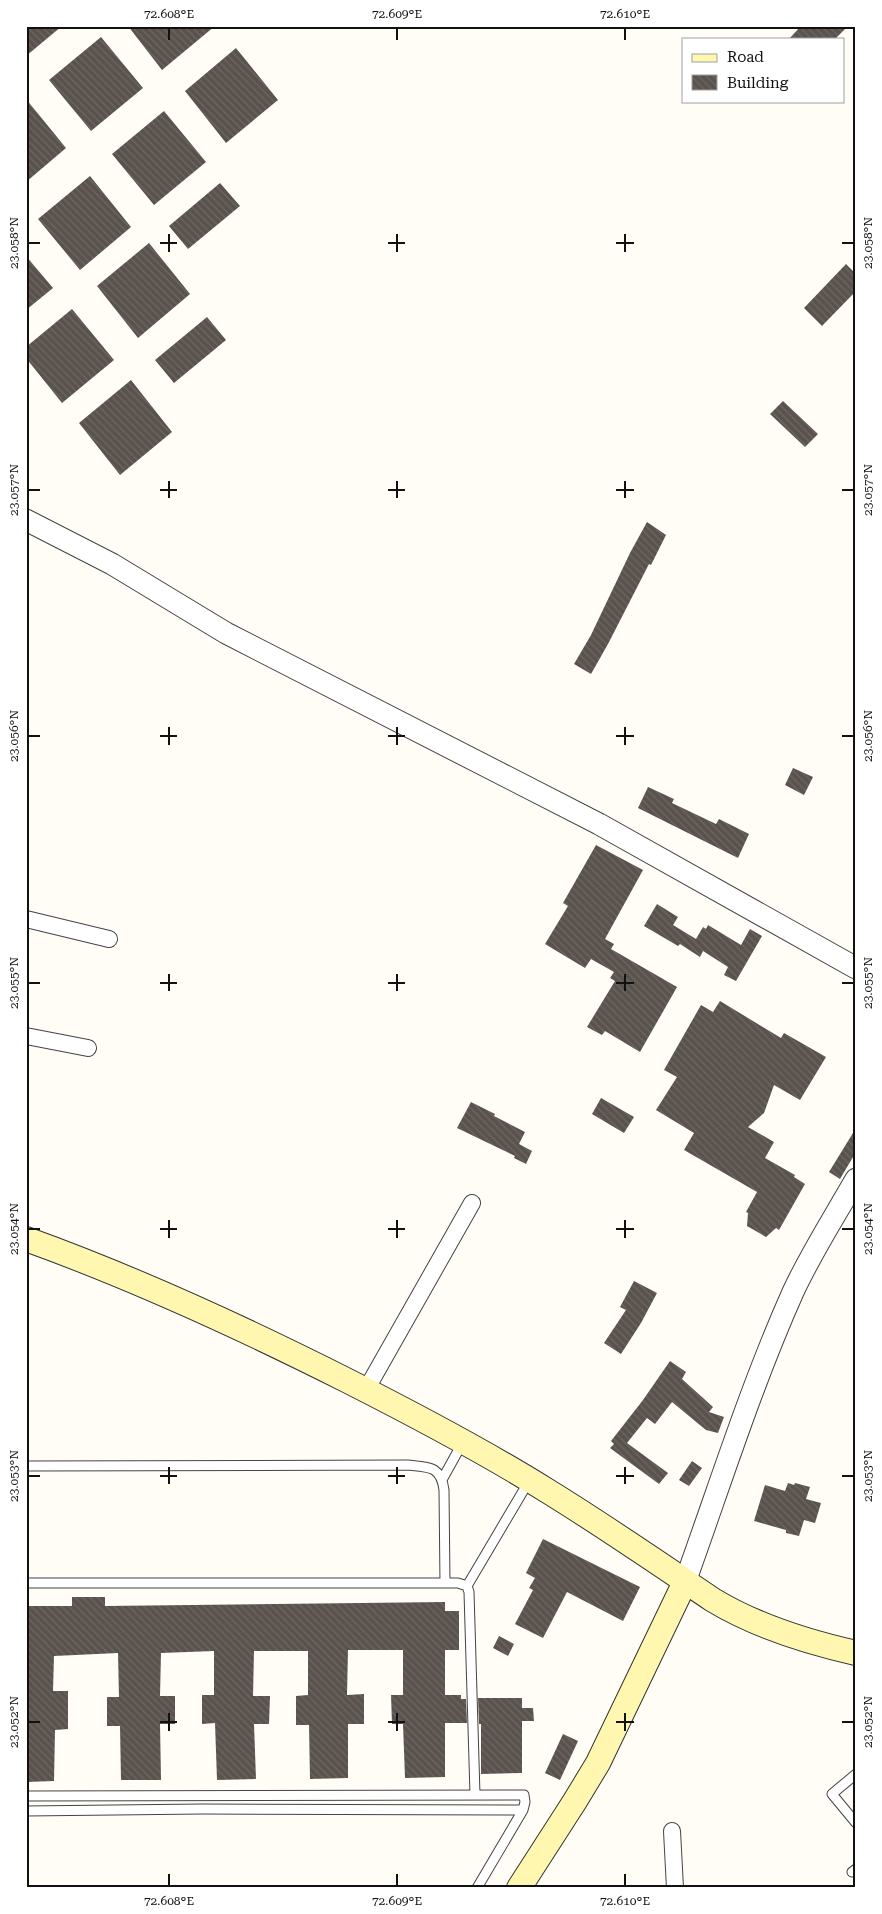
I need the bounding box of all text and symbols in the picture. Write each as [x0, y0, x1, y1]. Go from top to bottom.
text: 72.608°E [144, 7, 194, 21]
text: 72.609°E [372, 7, 422, 21]
text: 72.610°E [600, 7, 650, 21]
legend [682, 38, 844, 102]
text: Road [727, 48, 764, 66]
text: Building [727, 74, 789, 92]
text: 23.058°N [7, 217, 21, 269]
text: 23.058°N [861, 217, 875, 269]
text: 23.057°N [7, 464, 21, 516]
text: 23.057°N [861, 464, 875, 516]
text: 23.056°N [7, 710, 21, 762]
text: 23.056°N [861, 710, 875, 762]
text: 23.055°N [7, 957, 21, 1009]
text: 23.055°N [861, 957, 875, 1009]
text: 23.054°N [7, 1203, 21, 1255]
text: 23.054°N [861, 1203, 875, 1255]
text: 23.053°N [7, 1450, 21, 1502]
text: 23.053°N [861, 1450, 875, 1502]
text: 23.052°N [7, 1696, 21, 1748]
text: 23.052°N [861, 1696, 875, 1748]
text: 72.608°E [144, 1894, 194, 1908]
text: 72.609°E [372, 1894, 422, 1908]
text: 72.610°E [600, 1894, 650, 1908]

